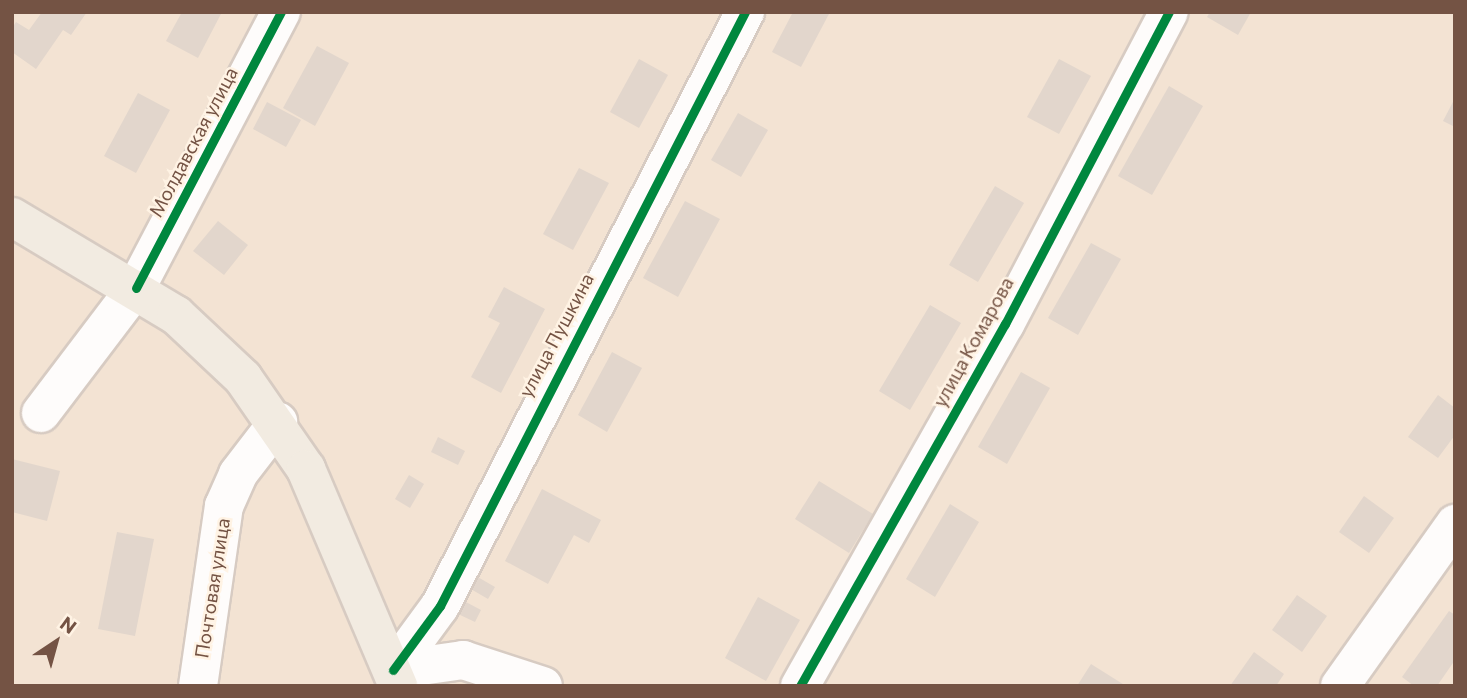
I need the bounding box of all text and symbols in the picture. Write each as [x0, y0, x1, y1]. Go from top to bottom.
street label: Молдавская улица [144, 63, 242, 221]
street label: улица Пушкина [514, 269, 598, 401]
street label: улица Комарова [928, 273, 1018, 411]
street label: Почтовая улица [190, 516, 234, 660]
north arrow [21, 607, 91, 677]
text: N [56, 611, 81, 638]

